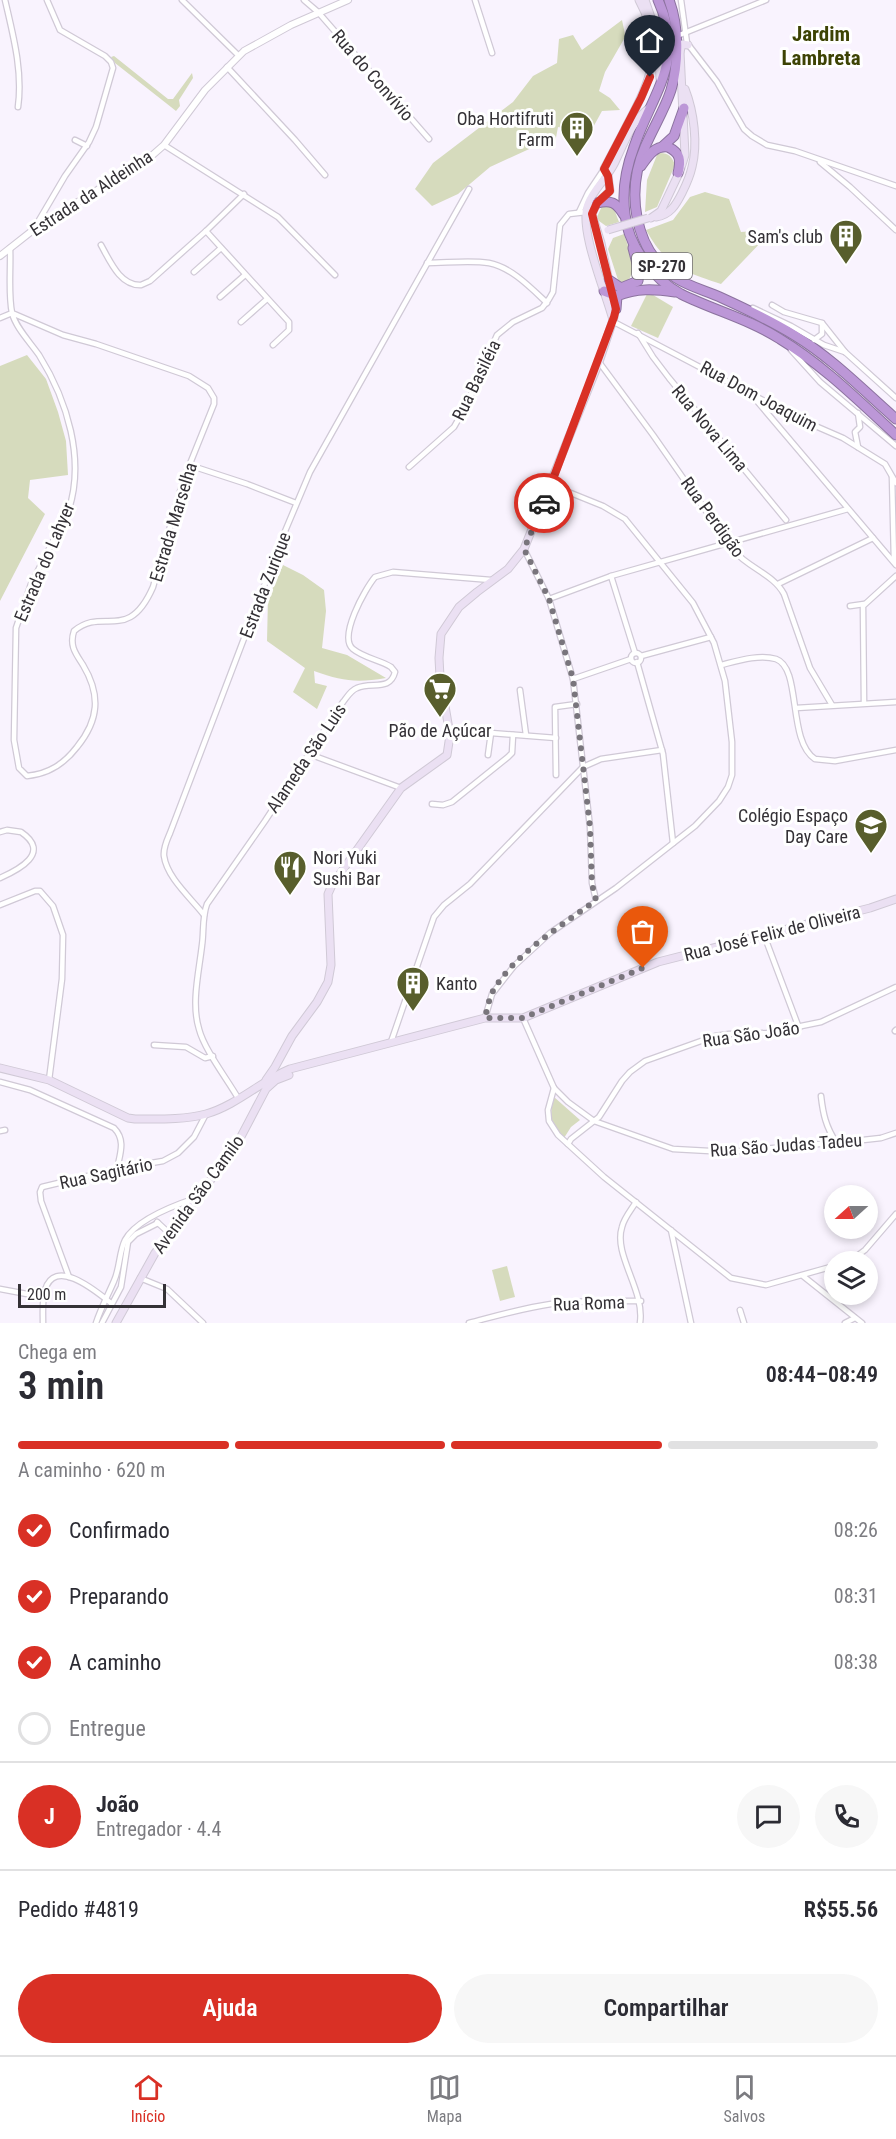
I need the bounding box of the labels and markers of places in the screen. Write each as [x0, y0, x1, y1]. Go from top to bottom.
pin [624, 15, 675, 77]
place label: Oba Hortifruti Farm [457, 108, 554, 150]
building icon: Oba Hortifruti Farm [559, 110, 595, 157]
building icon: Sam's club [828, 218, 864, 265]
place label: Sam's club [748, 226, 823, 247]
supermarket icon: Pão de Açúcar [422, 671, 458, 718]
place label: Pão de Açúcar [389, 720, 492, 741]
place label: Colégio Espaço Day Care [738, 805, 848, 847]
school or university icon: Colégio Espaço Day Care [853, 807, 889, 854]
place label: Nori Yuki Sushi Bar [313, 847, 381, 889]
restaurant icon: Nori Yuki Sushi Bar [272, 849, 308, 896]
pin [617, 906, 668, 968]
building icon: Kanto [395, 965, 431, 1012]
place label: Kanto [436, 973, 477, 994]

